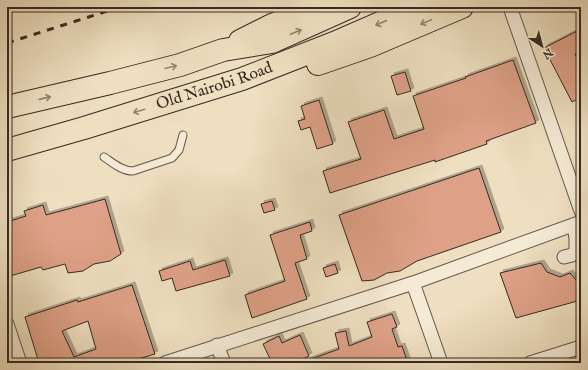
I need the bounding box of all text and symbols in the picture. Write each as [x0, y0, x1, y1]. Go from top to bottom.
one-way arrow [375, 19, 387, 27]
one-way arrow [421, 19, 433, 26]
north arrow [522, 26, 562, 66]
one-way arrow [289, 28, 301, 35]
text: N [539, 44, 556, 62]
street label: Old Nairobi Road [154, 58, 276, 115]
one-way arrow [165, 63, 178, 71]
one-way arrow [38, 93, 51, 101]
one-way arrow [133, 108, 145, 116]

